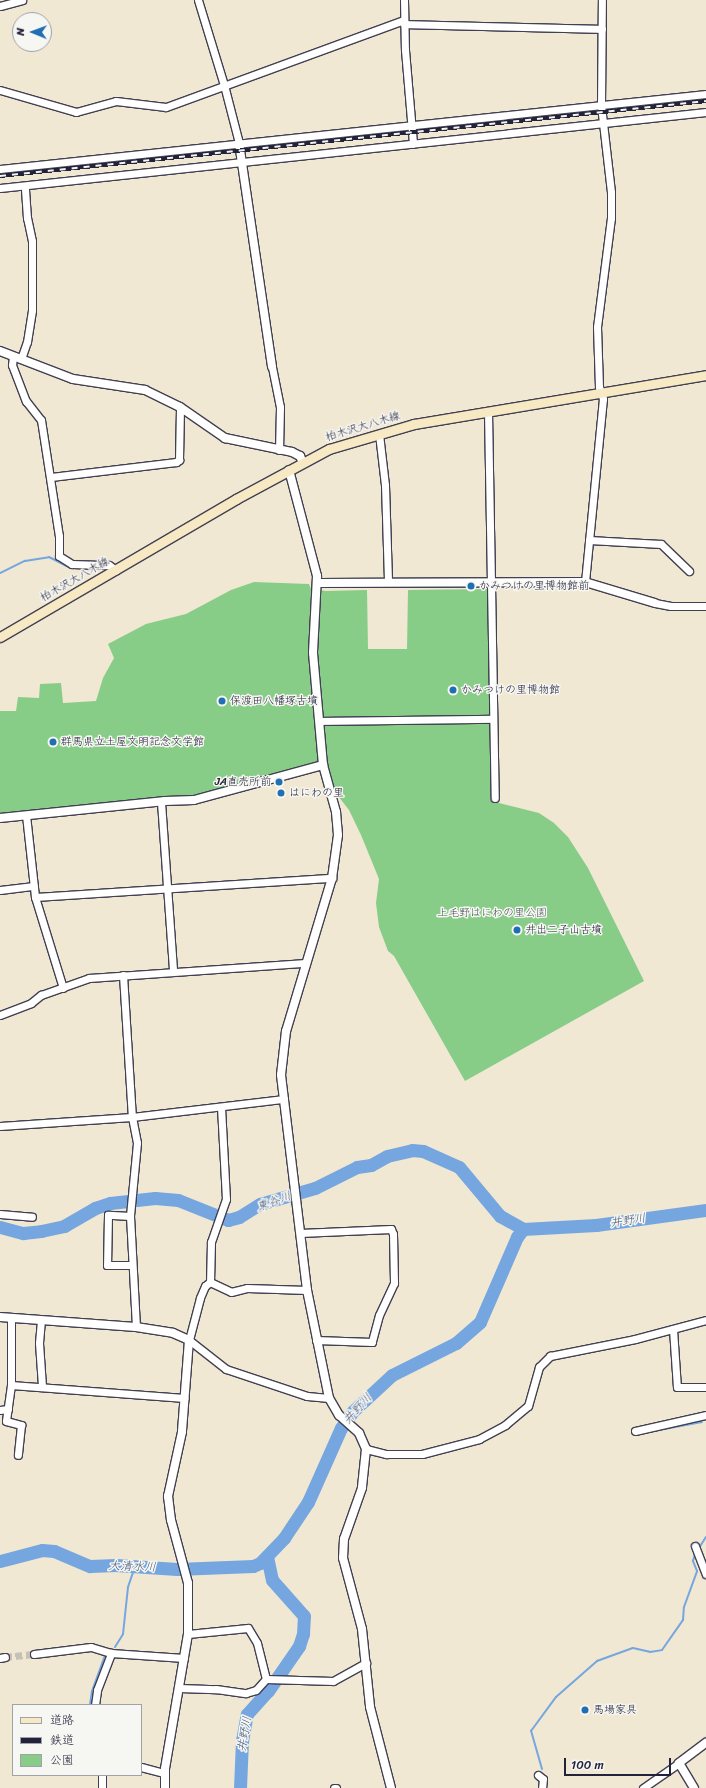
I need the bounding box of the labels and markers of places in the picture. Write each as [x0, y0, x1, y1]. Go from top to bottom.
place label: かみつけの里博物館前 [479, 579, 589, 593]
marker: かみつけの里博物館前 [466, 581, 476, 591]
place label: かみつけの里博物館 [461, 683, 560, 697]
marker: かみつけの里博物館 [448, 685, 458, 695]
place label: 保渡田八幡塚古墳 [230, 694, 318, 708]
marker: 保渡田八幡塚古墳 [217, 696, 227, 706]
place label: 群馬県立土屋文明記念文学館 [61, 735, 204, 749]
marker: 群馬県立土屋文明記念文学館 [48, 737, 58, 747]
place label: JA直売所前 [215, 775, 271, 789]
marker: JA直売所前 [274, 777, 284, 787]
place label: はにわの里 [289, 786, 344, 800]
marker: はにわの里 [276, 788, 286, 798]
place label: 井出二子山古墳 [525, 923, 602, 937]
marker: 井出二子山古墳 [512, 925, 522, 935]
place label: 馬場家具 [593, 1703, 637, 1717]
marker: 馬場家具 [580, 1705, 590, 1715]

